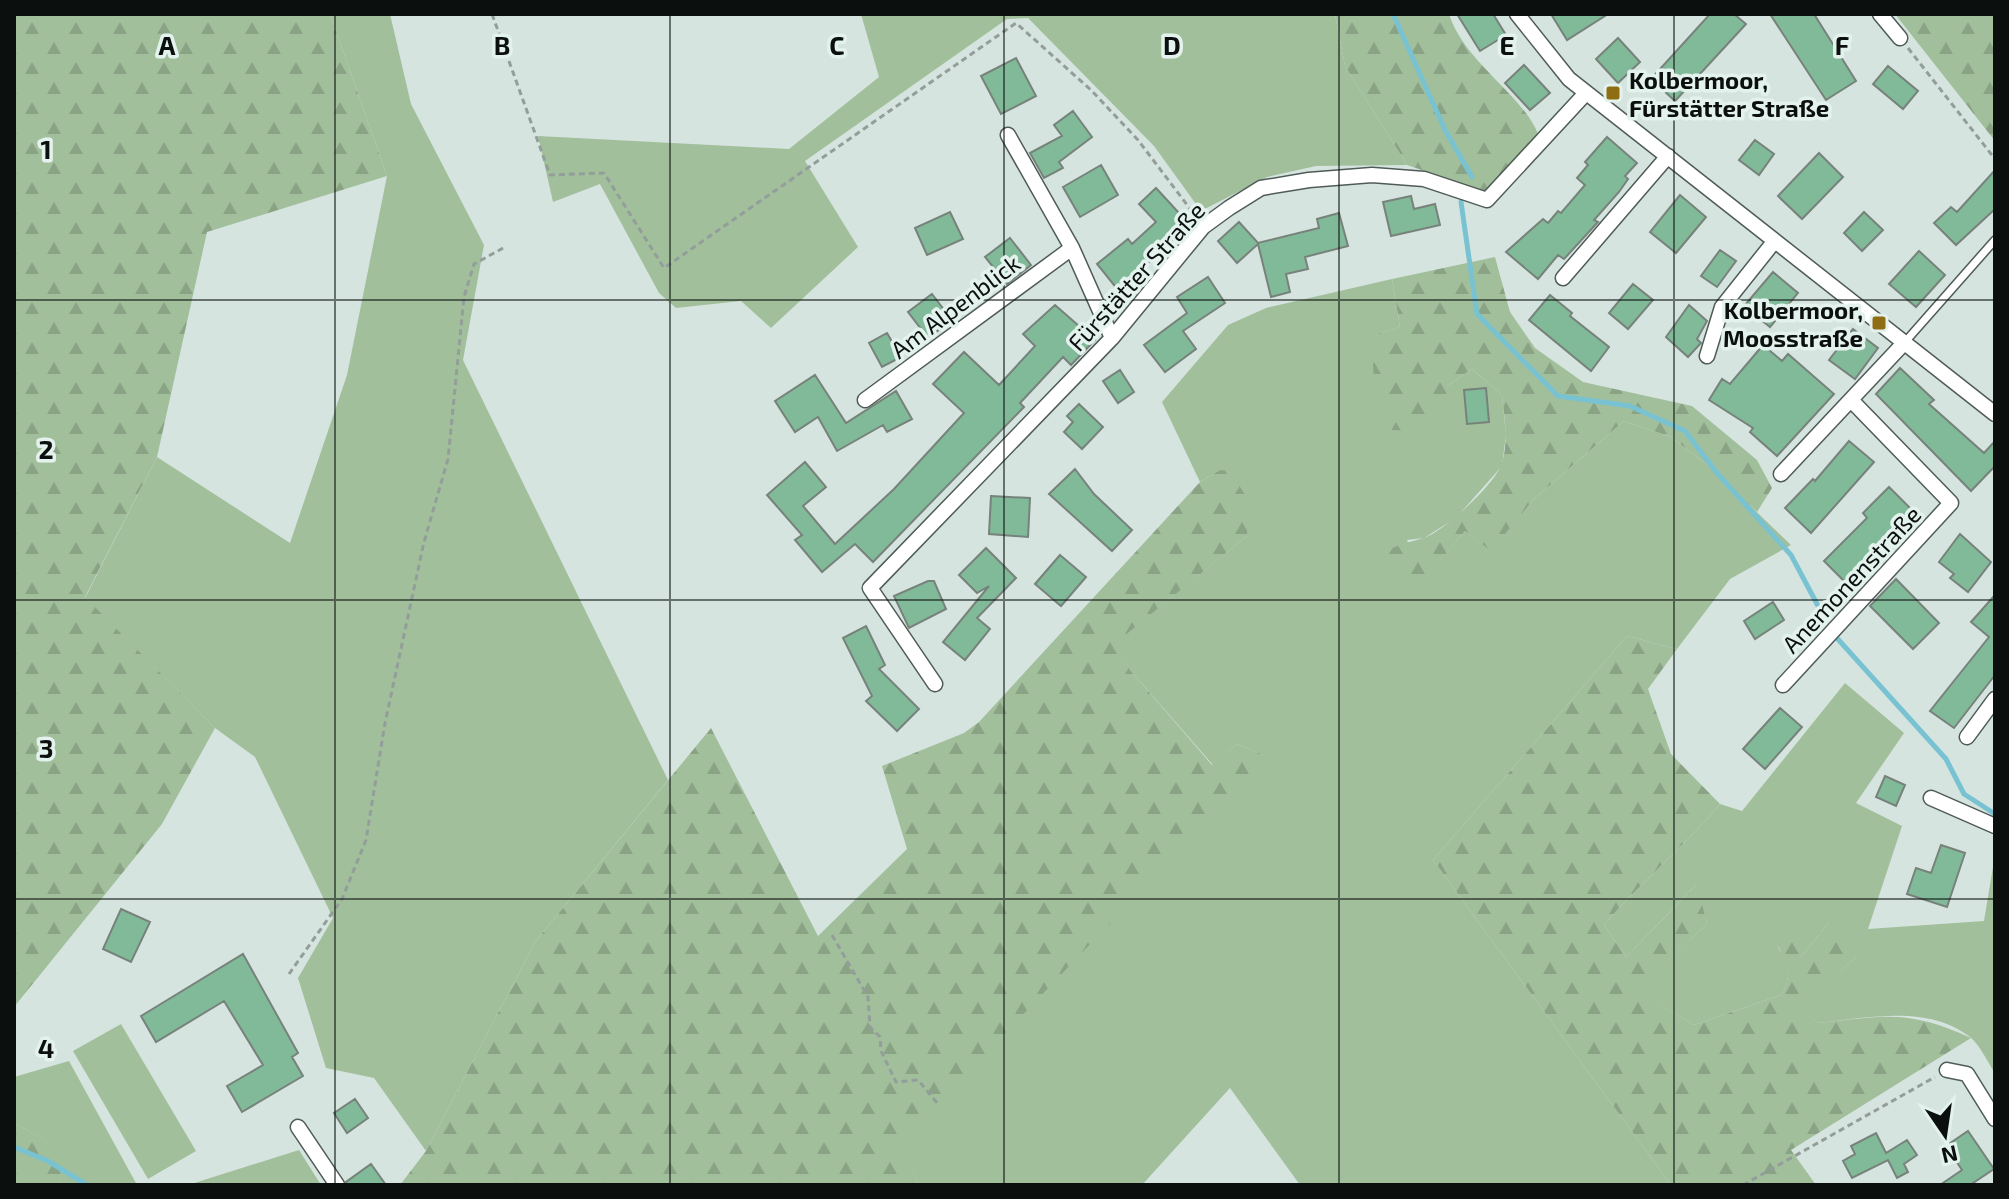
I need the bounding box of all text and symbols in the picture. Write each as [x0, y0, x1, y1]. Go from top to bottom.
text: A [159, 29, 176, 60]
text: B [494, 29, 510, 60]
text: C [829, 29, 845, 60]
text: D [1163, 29, 1181, 60]
text: E [1499, 29, 1515, 60]
text: F [1835, 29, 1849, 60]
place label: Kolbermoor, Fürstätter Straße [1629, 65, 1829, 122]
marker: Kolbermoor, Fürstätter Straße [1604, 84, 1622, 102]
text: 1 [40, 133, 52, 164]
street label: Fürstätter Straße [1062, 196, 1210, 356]
street label: Am Alpenblick [885, 248, 1025, 364]
place label: Kolbermoor, Moosstraße [1723, 295, 1863, 352]
marker: Kolbermoor, Moosstraße [1870, 314, 1888, 332]
text: 2 [38, 433, 54, 464]
street label: Anemonenstraße [1775, 499, 1927, 659]
text: 3 [39, 732, 53, 763]
text: 4 [38, 1032, 54, 1063]
north arrow [1905, 1095, 1985, 1175]
text: N [1939, 1141, 1960, 1170]

